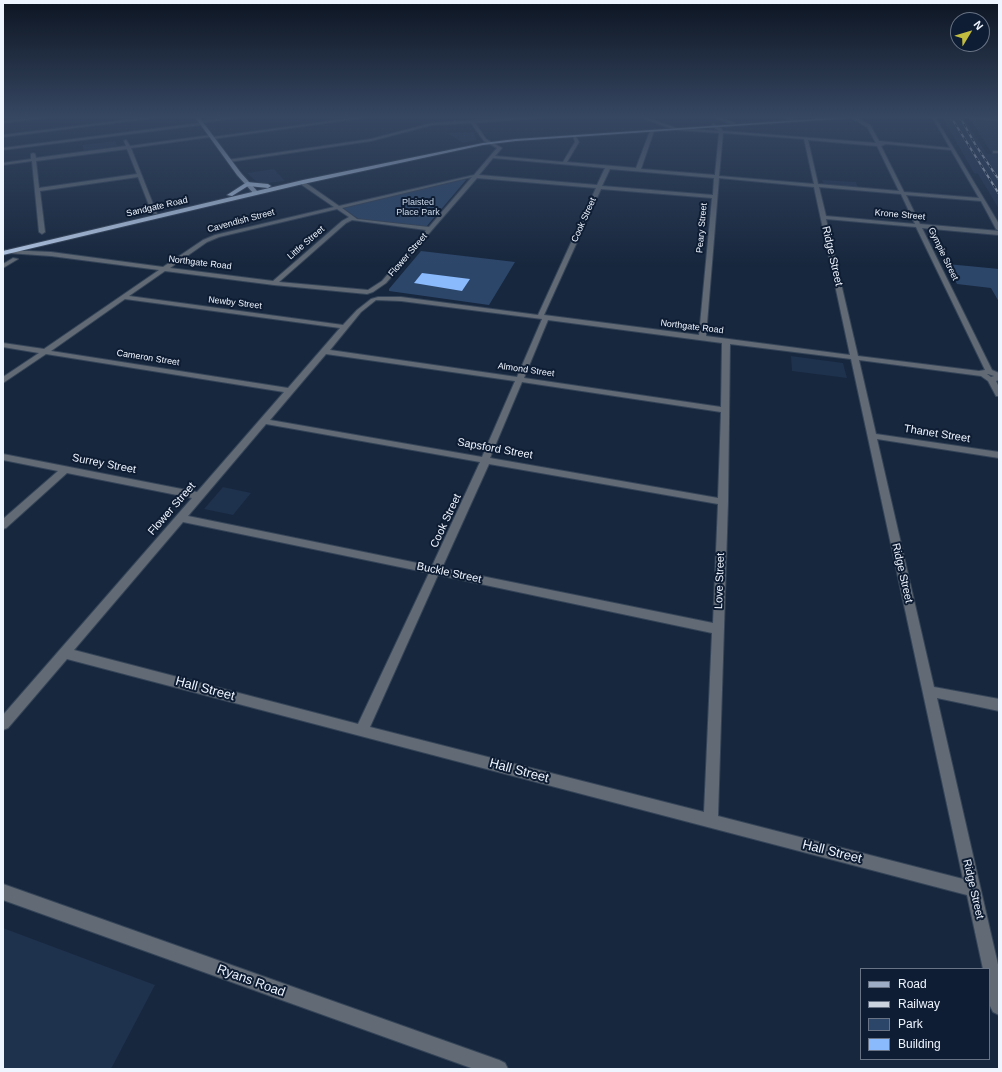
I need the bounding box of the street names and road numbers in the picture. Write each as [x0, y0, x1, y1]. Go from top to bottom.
street label: Sandgate Road [125, 195, 189, 219]
street label: Cook Street [569, 196, 599, 244]
street label: Peary Street [694, 203, 710, 253]
street label: Cavendish Street [206, 207, 276, 235]
street label: Krone Street [874, 207, 926, 223]
street label: Little Street [285, 224, 327, 262]
street label: Ridge Street [819, 225, 845, 287]
street label: Gympie Street [926, 226, 960, 282]
street label: Flower Street [386, 231, 430, 279]
street label: Northgate Road [168, 254, 232, 272]
street label: Newby Street [208, 294, 262, 312]
street label: Northgate Road [660, 318, 724, 336]
street label: Cameron Street [116, 348, 180, 368]
street label: Almond Street [497, 361, 555, 379]
street label: Thanet Street [903, 422, 971, 446]
street label: Sapsford Street [456, 436, 534, 462]
street label: Surrey Street [71, 451, 137, 477]
street label: Flower Street [146, 480, 198, 538]
street label: Cook Street [428, 492, 464, 550]
street label: Ridge Street [889, 542, 915, 604]
street label: Love Street [712, 553, 728, 609]
street label: Buckle Street [416, 560, 482, 586]
street label: Hall Street [174, 674, 236, 704]
street label: Hall Street [488, 756, 550, 786]
street label: Hall Street [801, 837, 863, 867]
street label: Ridge Street [960, 858, 986, 920]
street label: Ryans Road [215, 961, 287, 1001]

